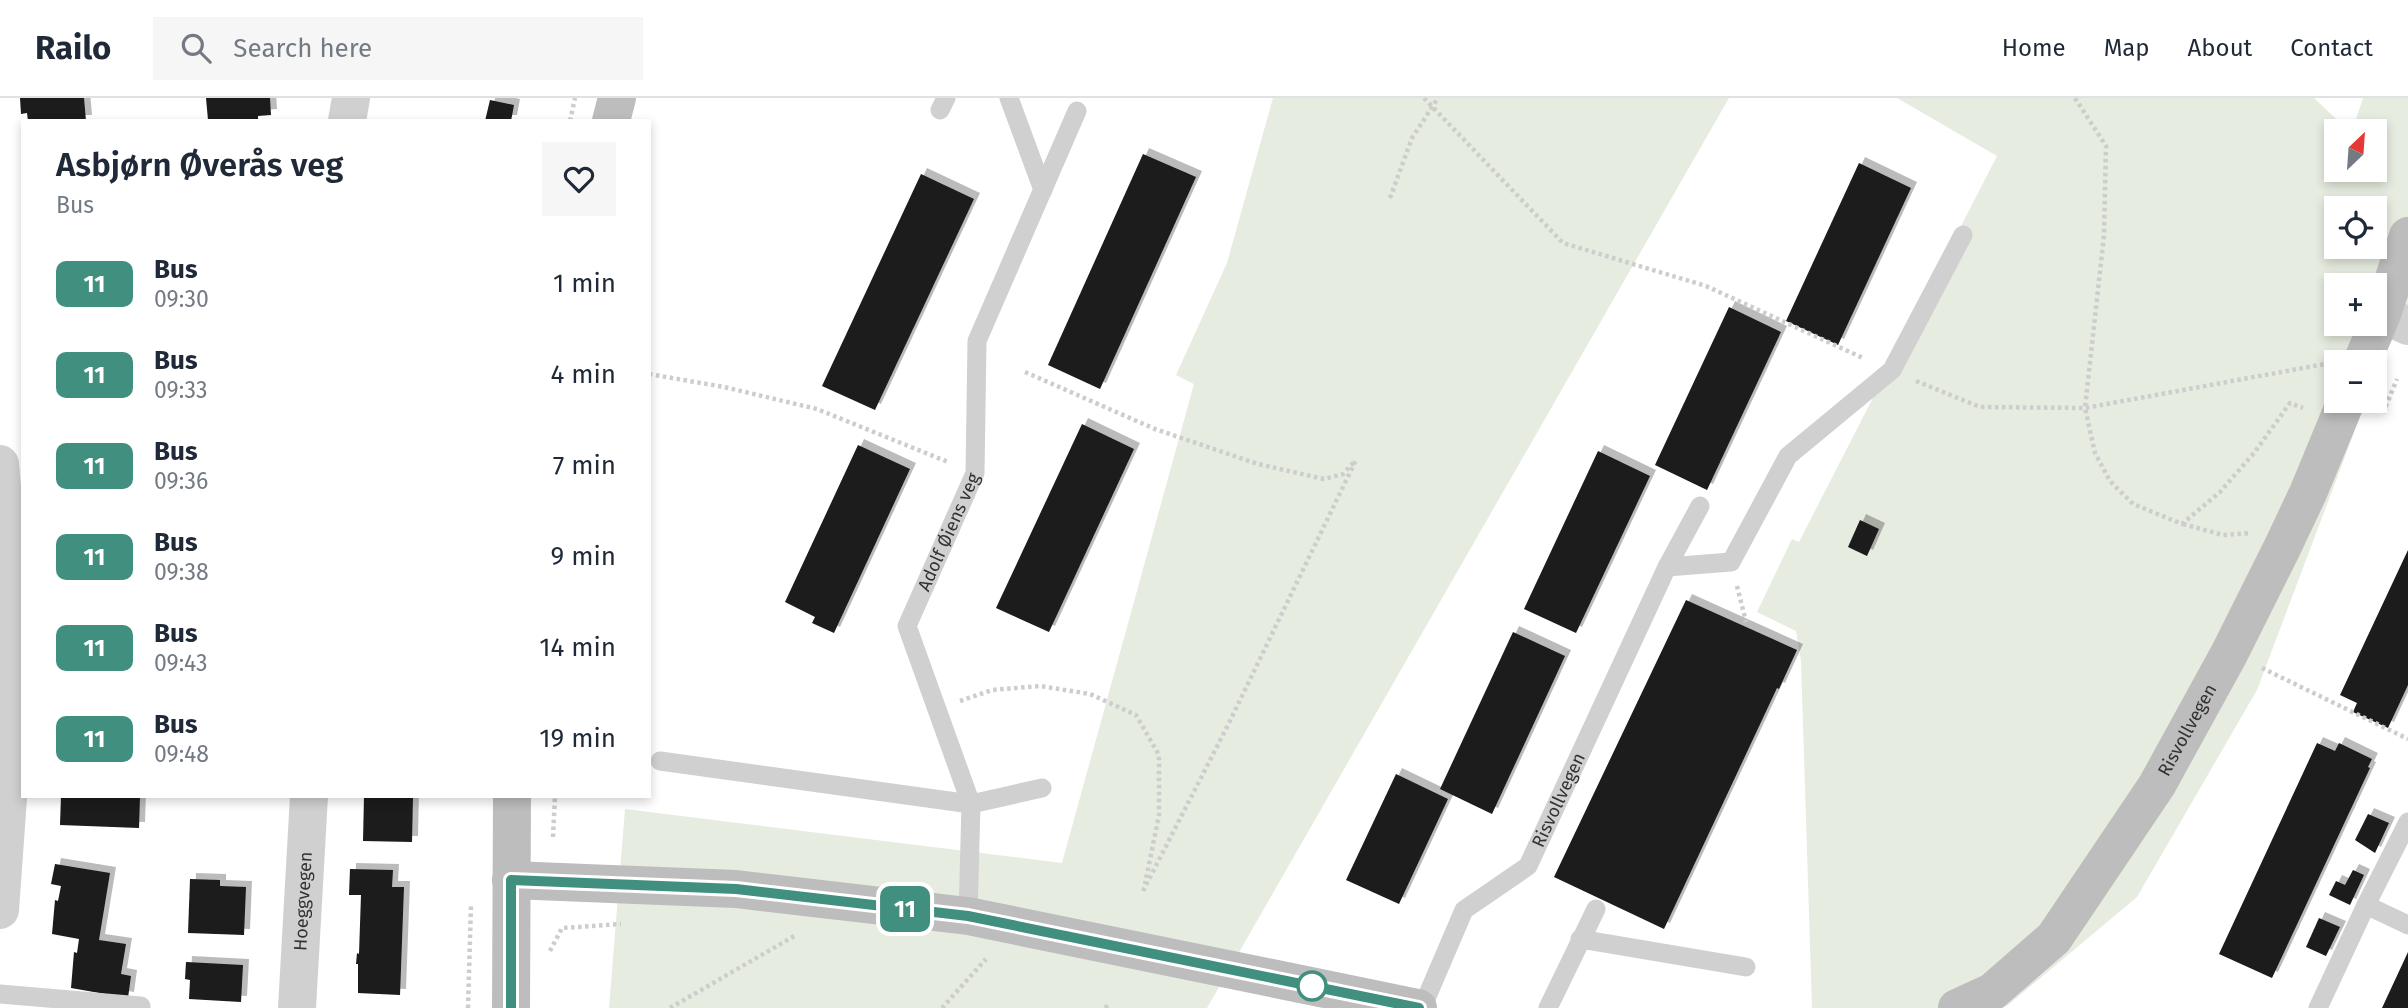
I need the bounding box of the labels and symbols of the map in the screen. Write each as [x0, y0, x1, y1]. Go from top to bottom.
north arrow [2324, 119, 2387, 182]
street label: Adolf Øiens veg [913, 469, 985, 594]
street label: Risvollvegen [2153, 680, 2221, 780]
street label: Risvollvegen [1527, 749, 1590, 851]
street label: Hoeggvegen [289, 851, 317, 951]
line badge: 11 [874, 886, 936, 932]
unlabelled marker [1297, 971, 1327, 1001]

